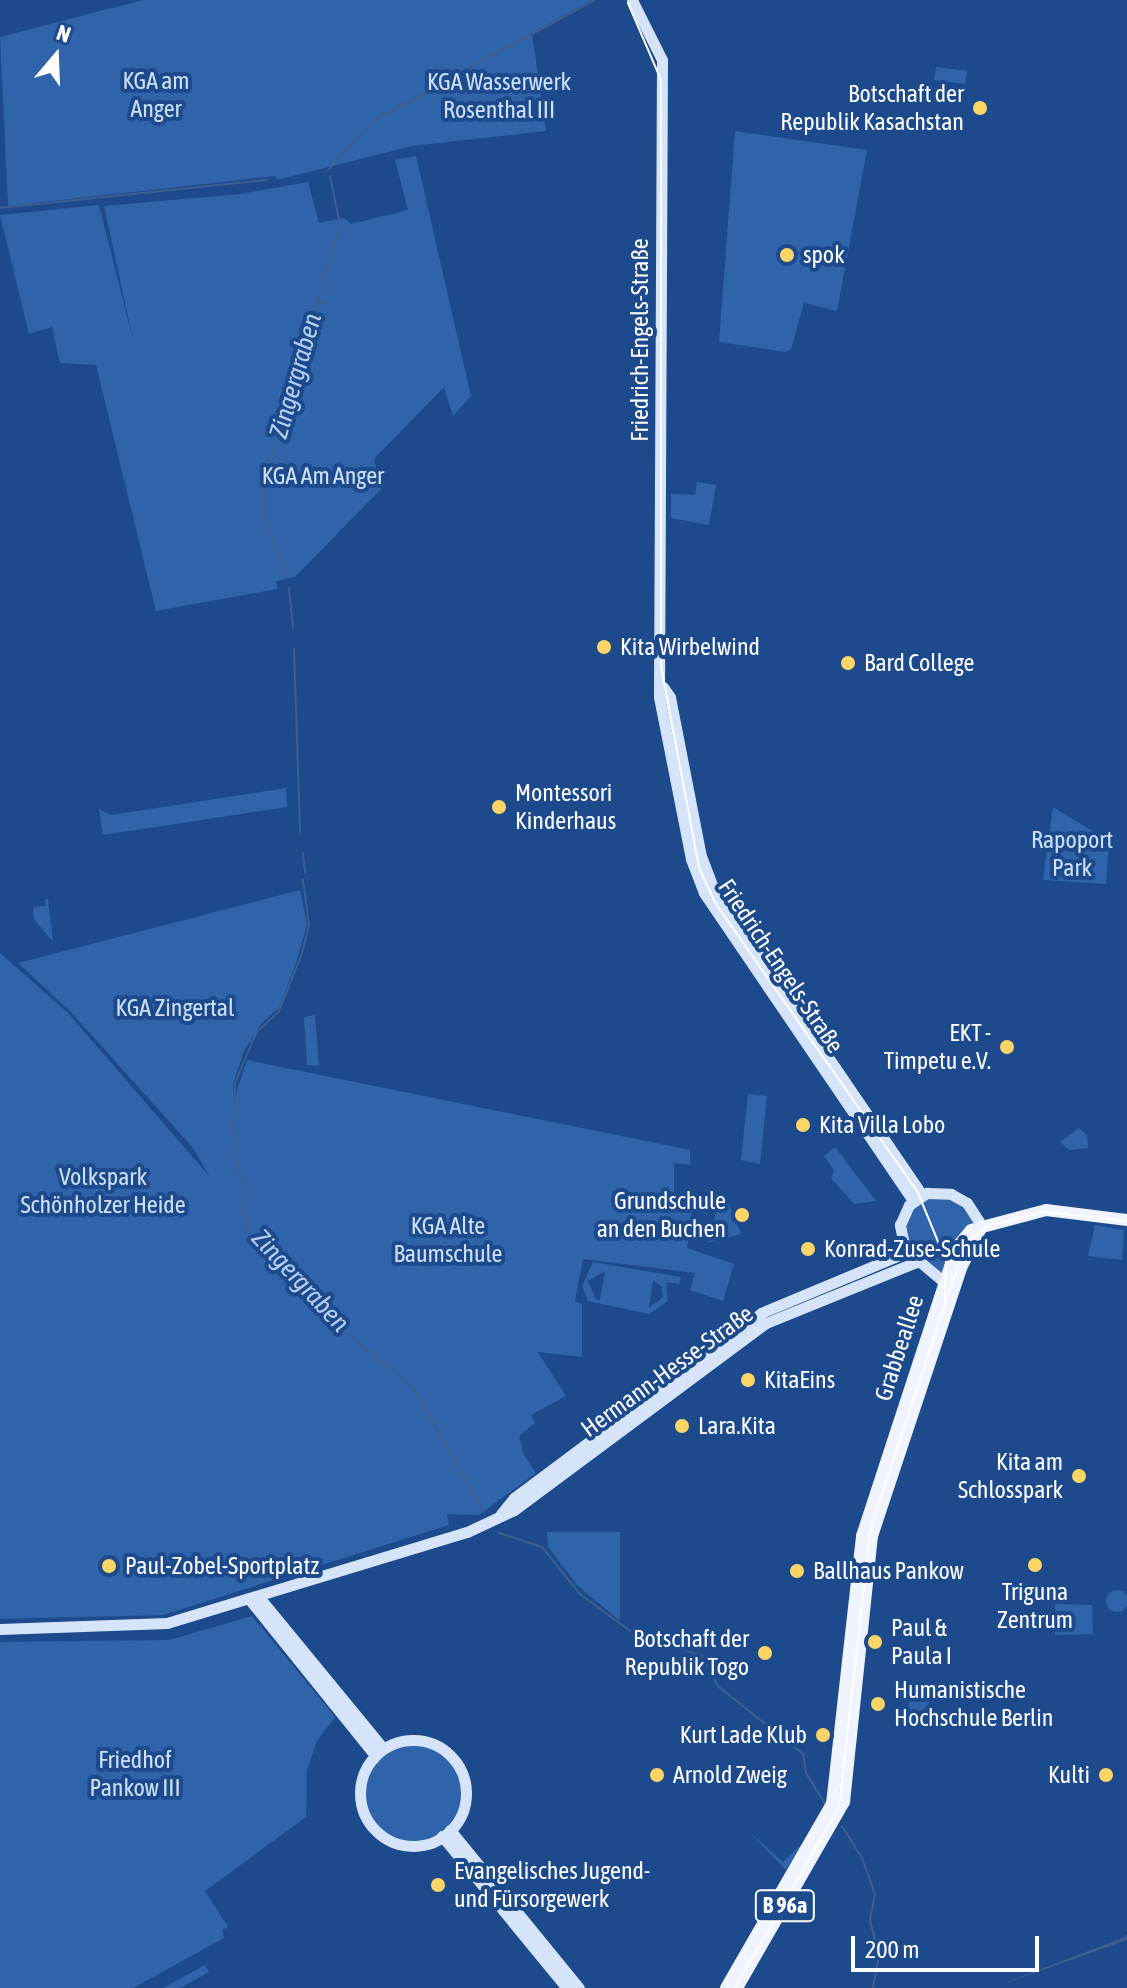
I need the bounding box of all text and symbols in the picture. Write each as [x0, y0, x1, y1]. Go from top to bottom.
north arrow [16, 16, 96, 96]
text: N [53, 19, 74, 48]
park label: KGA am Anger [122, 67, 190, 123]
park label: KGA Wasserwerk Rosenthal III [427, 68, 571, 124]
place label: Botschaft der Republik Kasachstan [780, 80, 964, 136]
marker: Botschaft der Republik Kasachstan [971, 99, 989, 117]
street label: Friedrich-Engels-Straße [626, 238, 654, 442]
place label: spok [803, 241, 845, 269]
marker: spok [778, 246, 796, 264]
water label: Zingergraben [263, 310, 329, 442]
park label: KGA Am Anger [262, 462, 384, 490]
place label: Kita Wirbelwind [620, 633, 760, 661]
marker: Kita Wirbelwind [595, 638, 613, 656]
place label: Bard College [864, 649, 974, 677]
marker: Bard College [839, 654, 857, 672]
place label: Montessori Kinderhaus [515, 779, 616, 835]
marker: Montessori Kinderhaus [490, 798, 508, 816]
park label: Rapoport Park [1031, 826, 1113, 882]
street label: Friedrich-Engels-Straße [712, 874, 850, 1058]
park label: KGA Zingertal [116, 994, 234, 1022]
place label: EKT - Timpetu e.V. [884, 1019, 991, 1075]
marker: EKT - Timpetu e.V. [998, 1038, 1016, 1056]
place label: Kita Villa Lobo [819, 1111, 945, 1139]
marker: Kita Villa Lobo [794, 1116, 812, 1134]
park label: Volkspark Schönholzer Heide [20, 1163, 186, 1219]
place label: Grundschule an den Buchen [597, 1187, 726, 1243]
marker: Grundschule an den Buchen [733, 1206, 751, 1224]
park label: KGA Alte Baumschule [393, 1212, 503, 1268]
water label: Zingergraben [245, 1223, 355, 1339]
place label: Konrad-Zuse-Schule [824, 1235, 1000, 1263]
marker: Konrad-Zuse-Schule [799, 1240, 817, 1258]
street label: Grabbeallee [868, 1292, 930, 1404]
street label: Hermann-Hesse-Straße [576, 1299, 758, 1443]
place label: KitaEins [764, 1366, 835, 1394]
marker: KitaEins [739, 1371, 757, 1389]
place label: Lara.Kita [698, 1412, 776, 1440]
marker: Lara.Kita [673, 1417, 691, 1435]
place label: Kita am Schlosspark [958, 1448, 1063, 1504]
marker: Kita am Schlosspark [1070, 1467, 1088, 1485]
place label: Paul-Zobel-Sportplatz [125, 1552, 319, 1580]
marker: Triguna Zentrum [1026, 1556, 1044, 1574]
marker: Paul-Zobel-Sportplatz [100, 1557, 118, 1575]
place label: Ballhaus Pankow [813, 1557, 964, 1585]
marker: Ballhaus Pankow [788, 1562, 806, 1580]
place label: Triguna Zentrum [997, 1578, 1073, 1634]
place label: Paul & Paula I [891, 1614, 952, 1670]
place label: Botschaft der Republik Togo [625, 1625, 749, 1681]
marker: Paul & Paula I [866, 1633, 884, 1651]
marker: Botschaft der Republik Togo [756, 1644, 774, 1662]
place label: Humanistische Hochschule Berlin [894, 1676, 1054, 1732]
marker: Humanistische Hochschule Berlin [869, 1695, 887, 1713]
place label: Kurt Lade Klub [680, 1721, 807, 1749]
marker: Kurt Lade Klub [814, 1726, 832, 1744]
park label: Friedhof Pankow III [89, 1746, 181, 1802]
place label: Arnold Zweig [673, 1761, 787, 1789]
place label: Kulti [1048, 1761, 1090, 1789]
marker: Arnold Zweig [648, 1766, 666, 1784]
marker: Kulti [1097, 1766, 1115, 1784]
place label: Evangelisches Jugend- und Fürsorgewerk [454, 1857, 650, 1913]
marker: Evangelisches Jugend- und Fürsorgewerk [429, 1876, 447, 1894]
road number: B 96a [753, 1888, 817, 1924]
scale bar [855, 1920, 1043, 1970]
text: 200 m [865, 1936, 919, 1963]

